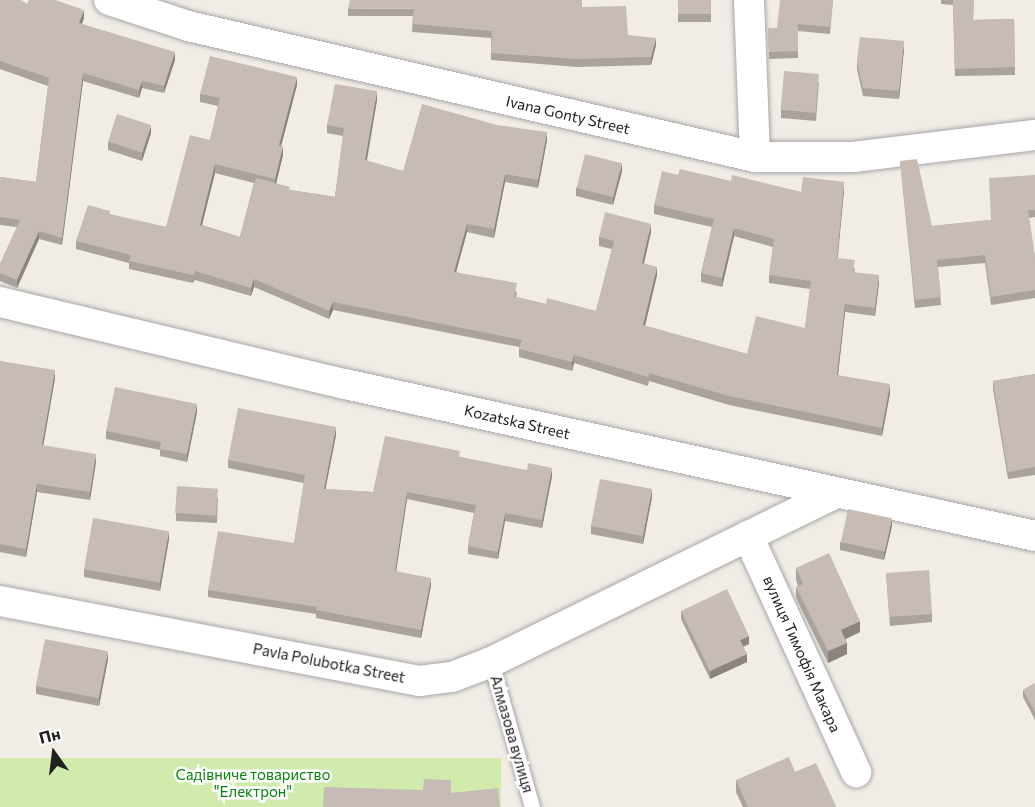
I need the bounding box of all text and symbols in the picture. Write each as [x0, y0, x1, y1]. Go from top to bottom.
street label: Ivana Gonty Street [504, 92, 632, 138]
street label: Kozatska Street [462, 401, 572, 443]
street label: вулиця Тимофія Макара [759, 573, 845, 735]
street label: Pavla Polubotka Street [251, 639, 407, 687]
street label: Алмазова вулиця [487, 673, 537, 795]
north arrow [24, 723, 84, 783]
text: Пн [37, 723, 62, 747]
park label: Садівниче товариство "Електрон" [176, 765, 330, 800]

